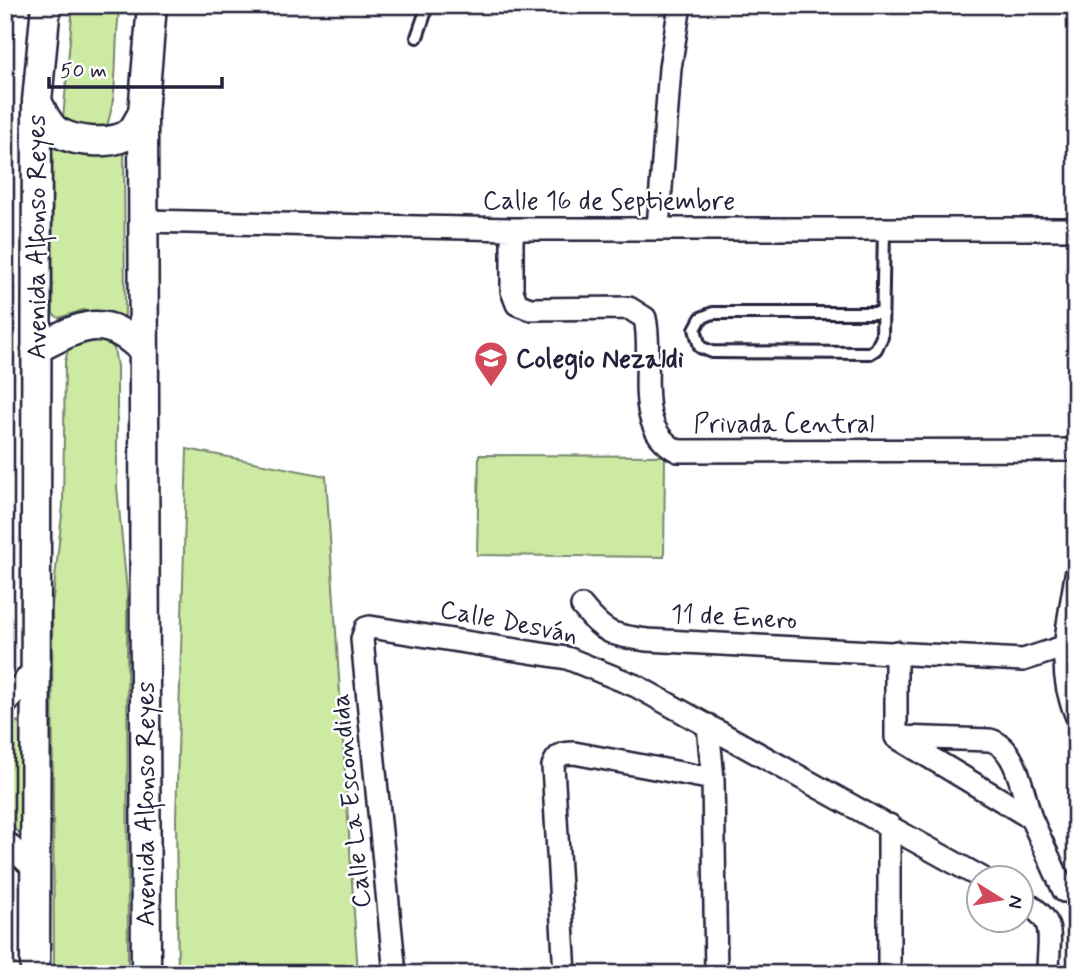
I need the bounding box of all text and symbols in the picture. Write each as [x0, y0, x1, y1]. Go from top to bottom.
scale bar [49, 46, 222, 90]
text: 50 m [60, 57, 107, 85]
street label: Avenida Alfonso Reyes [21, 114, 57, 360]
street label: Calle 16 de Septiembre [483, 185, 735, 219]
school or university icon: Colegio Nezaldi [472, 339, 510, 388]
place label: Colegio Nezaldi [516, 343, 684, 380]
street label: Privada Central [693, 408, 875, 442]
street label: Calle Desván [437, 593, 580, 653]
street label: 11 de Enero [670, 598, 798, 638]
street label: Avenida Alfonso Reyes [130, 681, 166, 927]
street label: Calle La Escondida [324, 692, 380, 910]
north arrow [965, 864, 1036, 934]
text: N [1002, 893, 1029, 911]

